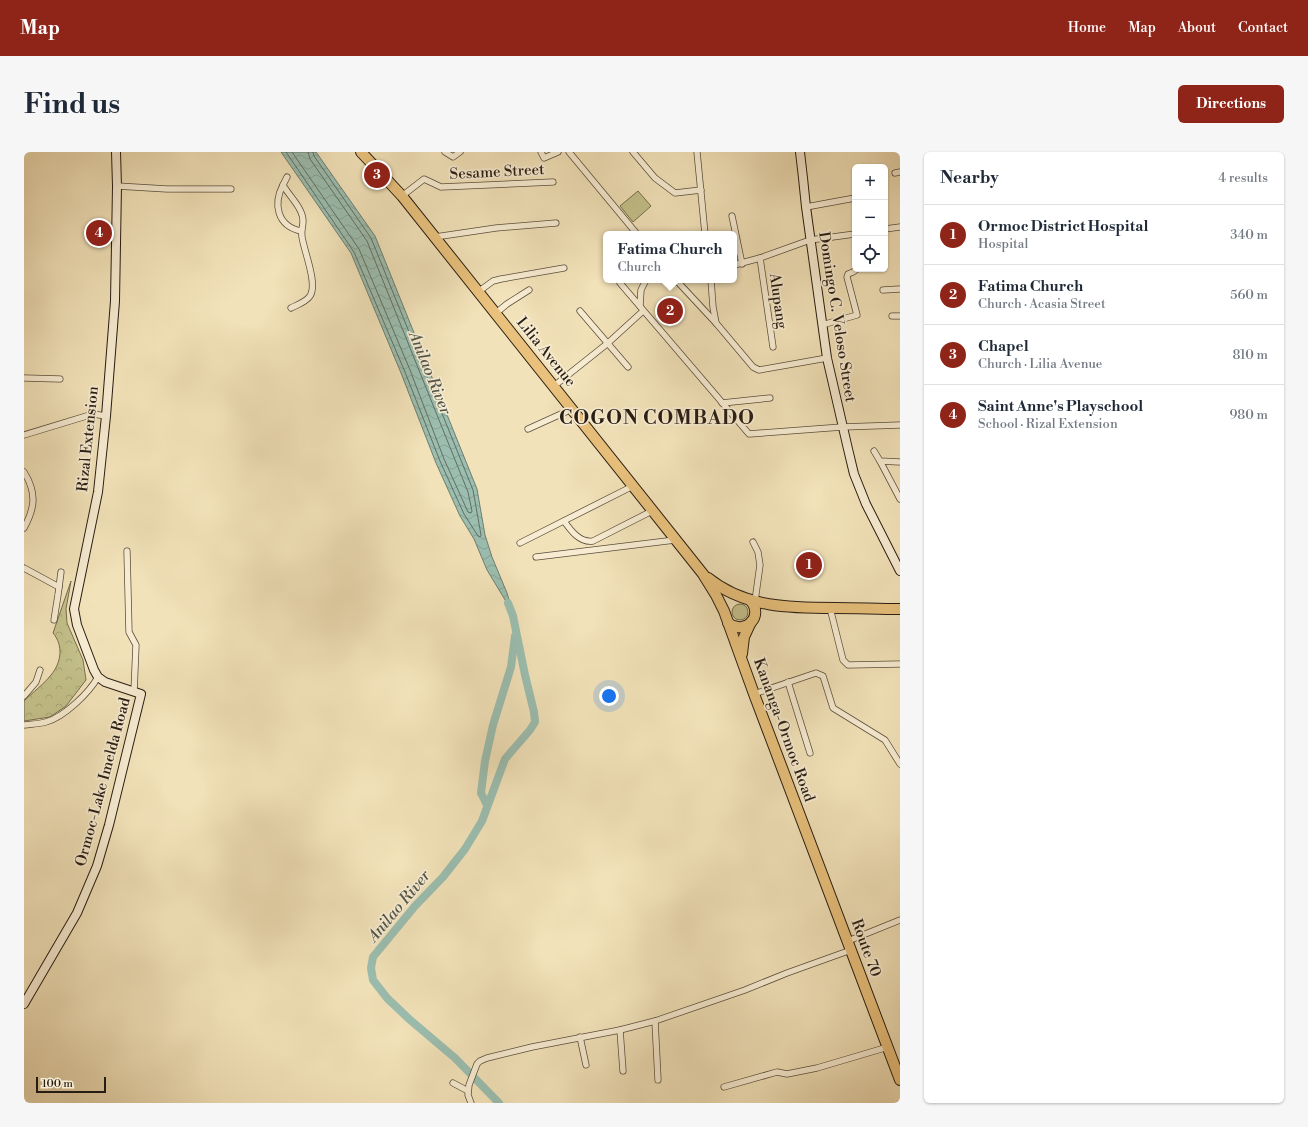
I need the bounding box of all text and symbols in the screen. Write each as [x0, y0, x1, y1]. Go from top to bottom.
text: Map [20, 16, 60, 40]
text: Home [1068, 19, 1106, 37]
text: Map [1128, 19, 1156, 37]
text: About [1178, 19, 1216, 37]
text: Contact [1238, 19, 1288, 37]
button: Directions [1178, 85, 1284, 123]
text: Find us [24, 87, 120, 122]
pin: 3 [364, 160, 390, 190]
street label: Sesame Street [449, 160, 546, 184]
map controls [852, 164, 888, 272]
button: + [852, 164, 888, 200]
text: Nearby [940, 167, 999, 189]
text: 4 results [1218, 170, 1268, 186]
button: − [852, 200, 888, 236]
text: Ormoc District Hospital [978, 217, 1148, 236]
pin: 4 [86, 218, 112, 248]
text: 1 [950, 227, 956, 243]
text: 340 m [1230, 227, 1268, 243]
street label: Domingo C. Veloso Street [814, 230, 860, 404]
popup [603, 231, 737, 283]
button: locate [852, 236, 888, 272]
text: Hospital [978, 236, 1028, 252]
text: Fatima Church [617, 240, 723, 259]
text: Church [617, 259, 661, 275]
street label: Alupang [765, 271, 791, 330]
text: Fatima Church [978, 277, 1083, 296]
text: 2 [949, 287, 957, 303]
text: 560 m [1230, 287, 1268, 303]
pin: 2 [657, 296, 683, 326]
text: Church · Acasia Street [978, 296, 1106, 312]
street label: Lilia Avenue [512, 313, 580, 391]
water label: Anilao River [404, 327, 456, 418]
text: Chapel [978, 337, 1029, 356]
text: 3 [949, 347, 957, 363]
text: 810 m [1232, 347, 1268, 363]
text: Church · Lilia Avenue [978, 356, 1102, 372]
street label: Rizal Extension [73, 385, 103, 493]
text: Saint Anne's Playschool [978, 397, 1143, 416]
district label: COGON COMBADO [559, 406, 755, 430]
text: 4 [949, 407, 957, 423]
text: 980 m [1229, 407, 1268, 423]
text: School · Rizal Extension [978, 416, 1118, 432]
pin: 1 [796, 550, 822, 580]
street label: Kananga-Ormoc Road [749, 655, 819, 805]
your location [599, 686, 619, 706]
street label: Ormoc-Lake Imelda Road [71, 695, 135, 869]
water label: Anilao River [362, 865, 436, 947]
street label: Route 70 [847, 916, 885, 980]
scale bar [36, 1075, 106, 1094]
text: 100 m [42, 1077, 73, 1091]

